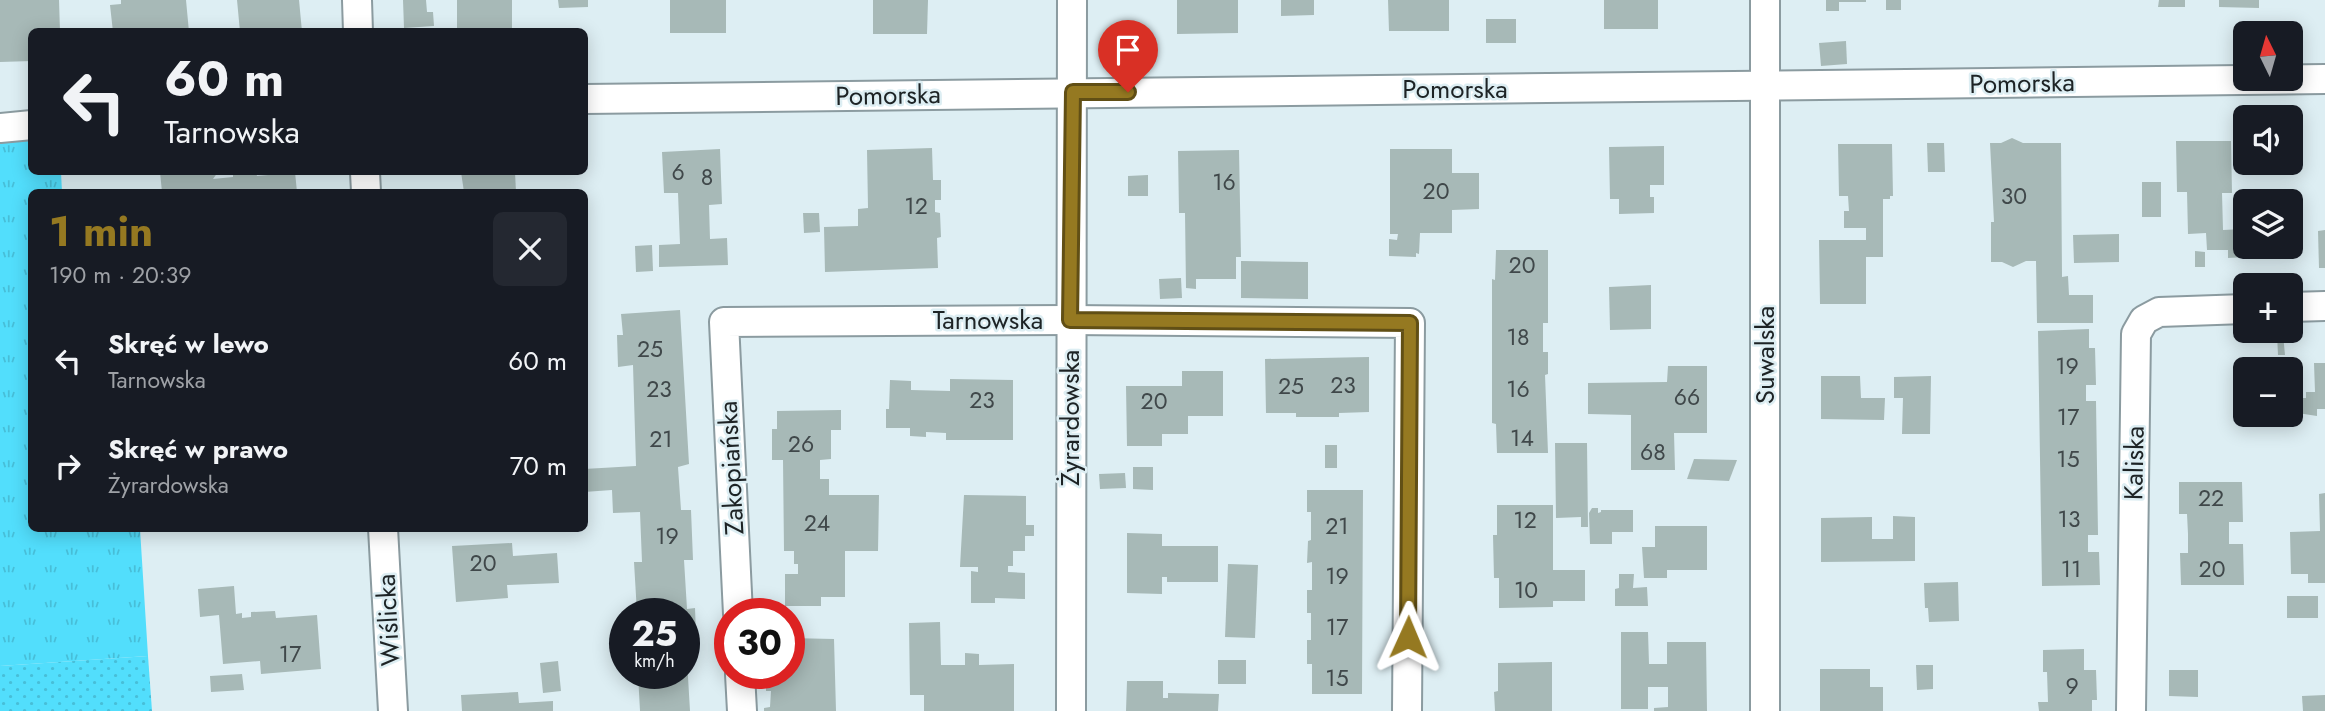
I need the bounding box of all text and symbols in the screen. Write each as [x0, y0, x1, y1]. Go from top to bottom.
pin [1098, 20, 1158, 92]
north arrow [2233, 21, 2303, 91]
map controls [2233, 21, 2303, 427]
icon: arrive [1109, 31, 1147, 69]
text: 60 m [164, 44, 284, 114]
icon: left [49, 56, 140, 147]
street label: Pomorska [1969, 63, 2075, 103]
street label: Pomorska [1402, 70, 1508, 108]
street label: Pomorska [835, 75, 941, 115]
button: sound [2233, 105, 2303, 175]
text: Tarnowska [164, 109, 300, 155]
house number: 6 [671, 155, 685, 189]
house number: 8 [701, 160, 713, 194]
house number: 16 [1212, 165, 1236, 199]
house number: 20 [1423, 174, 1449, 208]
house number: 30 [2001, 179, 2027, 213]
house number: 12 [904, 189, 928, 223]
button: layers [2233, 189, 2303, 259]
text: 1 min [49, 201, 153, 262]
button: close [493, 212, 567, 286]
house number: 20 [1509, 248, 1535, 282]
text: 190 m · 20:39 [49, 258, 192, 292]
button: + [2233, 273, 2303, 343]
street label: Tarnowska [933, 301, 1043, 339]
street label: Suwalska [1746, 306, 1784, 404]
house number: 18 [1507, 320, 1529, 354]
text: Skręć w lewo [108, 325, 269, 363]
house number: 25 [637, 332, 663, 366]
icon: left [49, 342, 87, 380]
text: 60 m [508, 342, 567, 380]
house number: 19 [2055, 349, 2079, 383]
street label: Żyrardowska [1051, 350, 1089, 486]
button: − [2233, 357, 2303, 427]
text: Tarnowska [108, 363, 206, 397]
house number: 23 [1330, 368, 1356, 402]
house number: 25 [1278, 369, 1304, 403]
house number: 23 [646, 372, 672, 406]
house number: 16 [1506, 372, 1530, 406]
house number: 66 [1674, 380, 1700, 414]
house number: 23 [969, 383, 995, 417]
house number: 20 [1141, 384, 1167, 418]
street label: Zakopiańska [709, 400, 753, 536]
house number: 17 [2057, 400, 2079, 434]
house number: 14 [1510, 421, 1534, 455]
house number: 21 [649, 422, 673, 456]
street label: Kaliska [2114, 425, 2154, 501]
house number: 26 [788, 427, 814, 461]
text: Skręć w prawo [108, 430, 288, 468]
house number: 68 [1640, 435, 1666, 469]
house number: 15 [2056, 442, 2080, 476]
icon: right [49, 447, 87, 485]
text: 70 m [510, 447, 567, 485]
text: Żyrardowska [108, 468, 229, 502]
house number: 22 [2198, 481, 2224, 515]
house number: 13 [2058, 502, 2080, 536]
house number: 12 [1513, 503, 1537, 537]
house number: 24 [804, 506, 830, 540]
house number: 21 [1325, 509, 1349, 543]
house number: 19 [655, 519, 679, 553]
house number: 20 [470, 546, 496, 580]
house number: 11 [2061, 552, 2081, 586]
house number: 20 [2199, 552, 2225, 586]
house number: 19 [1325, 559, 1349, 593]
street label: Wiślicka [367, 573, 409, 667]
house number: 10 [1514, 573, 1538, 607]
speed limit sign: 30 [714, 598, 805, 689]
position arrow [1371, 600, 1445, 674]
text: 25 [632, 609, 677, 659]
house number: 17 [1326, 610, 1348, 644]
house number: 17 [279, 637, 301, 671]
text: km/h [634, 648, 675, 674]
house number: 15 [1325, 661, 1349, 695]
house number: 9 [2065, 669, 2079, 703]

